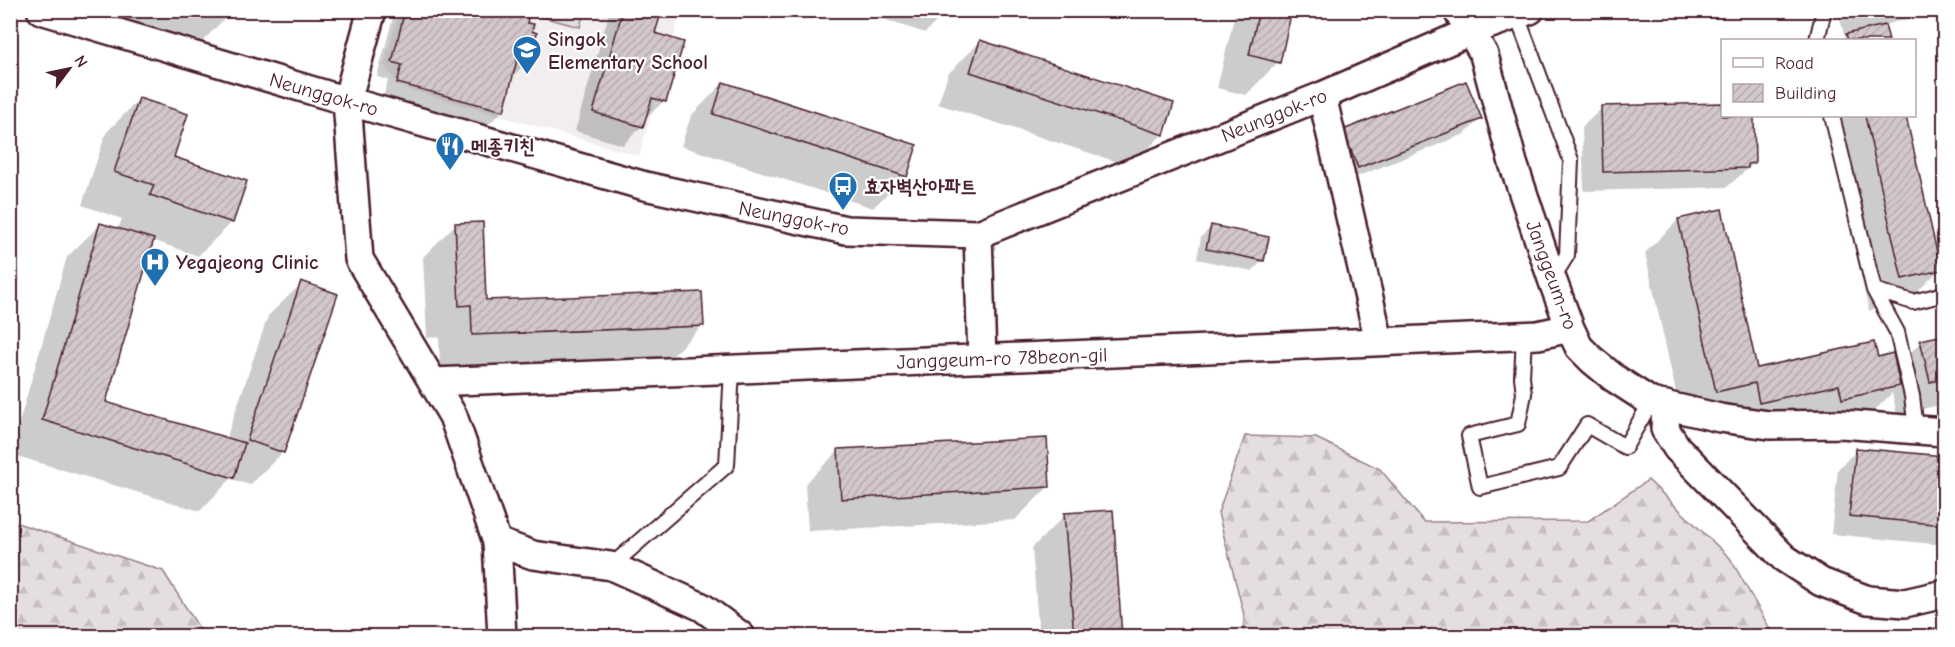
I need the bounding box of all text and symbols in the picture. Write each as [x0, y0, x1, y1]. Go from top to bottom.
place label: Singok Elementary School [548, 28, 708, 74]
school or university icon: Singok Elementary School [511, 34, 543, 76]
north arrow [39, 39, 99, 99]
legend [1721, 39, 1916, 117]
text: N [70, 52, 91, 71]
text: Road [1775, 53, 1814, 74]
street label: Neunggok-ro [267, 68, 381, 121]
text: Building [1775, 83, 1837, 104]
street label: Neunggok-ro [1218, 84, 1330, 147]
restaurant icon: 메종키친 [434, 130, 466, 172]
place label: 메종키친 [471, 135, 535, 158]
bus stop icon: 효자벽산아파트 [827, 170, 859, 212]
place label: 효자벽산아파트 [864, 175, 977, 198]
street label: Neunggok-ro [737, 197, 851, 240]
street label: Janggeum-ro [1521, 217, 1582, 333]
hospital icon: Yegajeong Clinic [139, 246, 171, 288]
place label: Yegajeong Clinic [176, 251, 319, 274]
street label: Janggeum-ro 78beon-gil [896, 343, 1108, 374]

